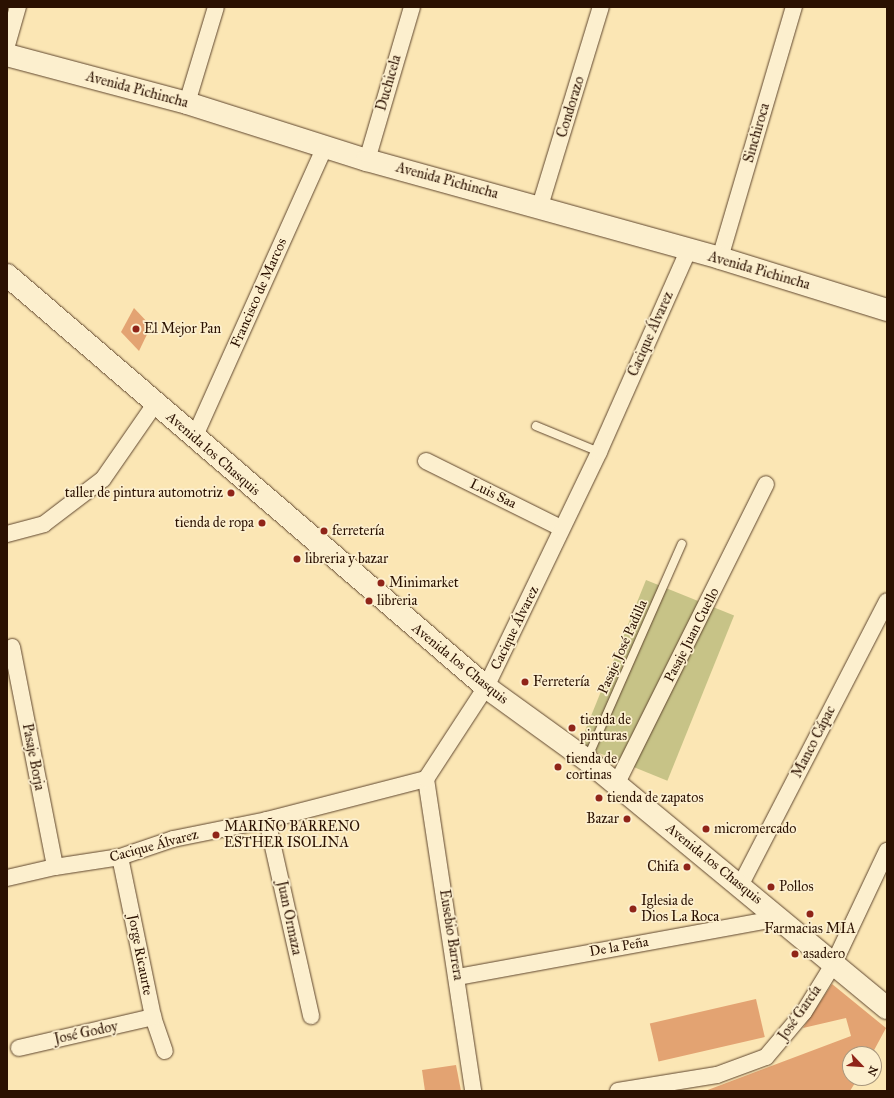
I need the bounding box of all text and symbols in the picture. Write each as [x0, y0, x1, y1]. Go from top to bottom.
street label: Duchicela [373, 53, 405, 113]
street label: Avenida Pichincha [84, 68, 190, 112]
street label: Condorazo [554, 74, 588, 140]
street label: Sinchiroca [740, 101, 774, 165]
street label: Avenida Pichincha [394, 159, 500, 203]
street label: Francisco de Marcos [227, 236, 291, 350]
street label: Avenida Pichincha [706, 248, 812, 294]
street label: Cacique Álvarez [625, 289, 677, 379]
place label: El Mejor Pan [144, 321, 221, 337]
marker: El Mejor Pan [131, 324, 141, 334]
street label: Avenida los Chasquis [163, 409, 263, 499]
street label: Luis Saa [467, 476, 519, 512]
place label: taller de pintura automotriz [65, 485, 223, 501]
marker: taller de pintura automotriz [226, 488, 236, 498]
place label: tienda de ropa [175, 515, 254, 531]
marker: tienda de ropa [257, 518, 267, 528]
place label: ferretería [332, 523, 384, 539]
marker: ferretería [319, 526, 329, 536]
place label: libreria y bazar [305, 551, 388, 567]
marker: libreria y bazar [292, 554, 302, 564]
place label: Minimarket [389, 575, 459, 591]
marker: Minimarket [376, 578, 386, 588]
street label: Cacique Álvarez [487, 583, 543, 673]
street label: Pasaje Juan Cuello [661, 585, 723, 685]
place label: libreria [377, 593, 417, 609]
marker: libreria [364, 596, 374, 606]
street label: Pasaje José Padilla [595, 597, 651, 697]
street label: Avenida los Chasquis [408, 620, 512, 708]
place label: Ferretería [533, 674, 590, 690]
marker: Ferretería [520, 677, 530, 687]
street label: Manco Cápac [789, 703, 839, 781]
place label: tienda de pinturas [580, 712, 631, 744]
street label: Pasaje Borja [18, 722, 48, 792]
marker: tienda de pinturas [567, 723, 577, 733]
place label: tienda de cortinas [566, 751, 617, 784]
marker: tienda de cortinas [553, 762, 563, 772]
place label: tienda de zapatos [607, 790, 704, 806]
marker: tienda de zapatos [594, 793, 604, 803]
place label: Bazar [586, 811, 619, 827]
marker: Bazar [622, 814, 632, 824]
place label: MARIÑO BARRENO ESTHER ISOLINA [224, 819, 360, 852]
street label: Avenida los Chasquis [662, 820, 766, 908]
place label: micromercado [714, 821, 797, 837]
marker: micromercado [701, 824, 711, 834]
street label: Cacique Álvarez [108, 826, 200, 866]
marker: MARIÑO BARRENO ESTHER ISOLINA [211, 830, 221, 840]
place label: Chifa [647, 859, 679, 875]
marker: Chifa [682, 862, 692, 872]
street label: Juan Ormaza [273, 879, 305, 957]
place label: Pollos [779, 879, 814, 895]
marker: Pollos [766, 882, 776, 892]
street label: Eusebio Barrera [436, 888, 466, 982]
place label: Iglesia de Dios La Roca [641, 893, 719, 926]
marker: Iglesia de Dios La Roca [628, 904, 638, 914]
marker: Farmacias MIA [805, 909, 815, 919]
street label: Jorge Ricaurte [124, 913, 156, 997]
place label: Farmacias MIA [764, 921, 856, 937]
street label: De la Peña [588, 934, 650, 960]
place label: asadero [803, 946, 845, 962]
marker: asadero [790, 949, 800, 959]
street label: José García [775, 982, 825, 1044]
street label: José Godoy [53, 1018, 119, 1048]
north arrow [842, 1046, 882, 1086]
text: N [865, 1064, 880, 1078]

